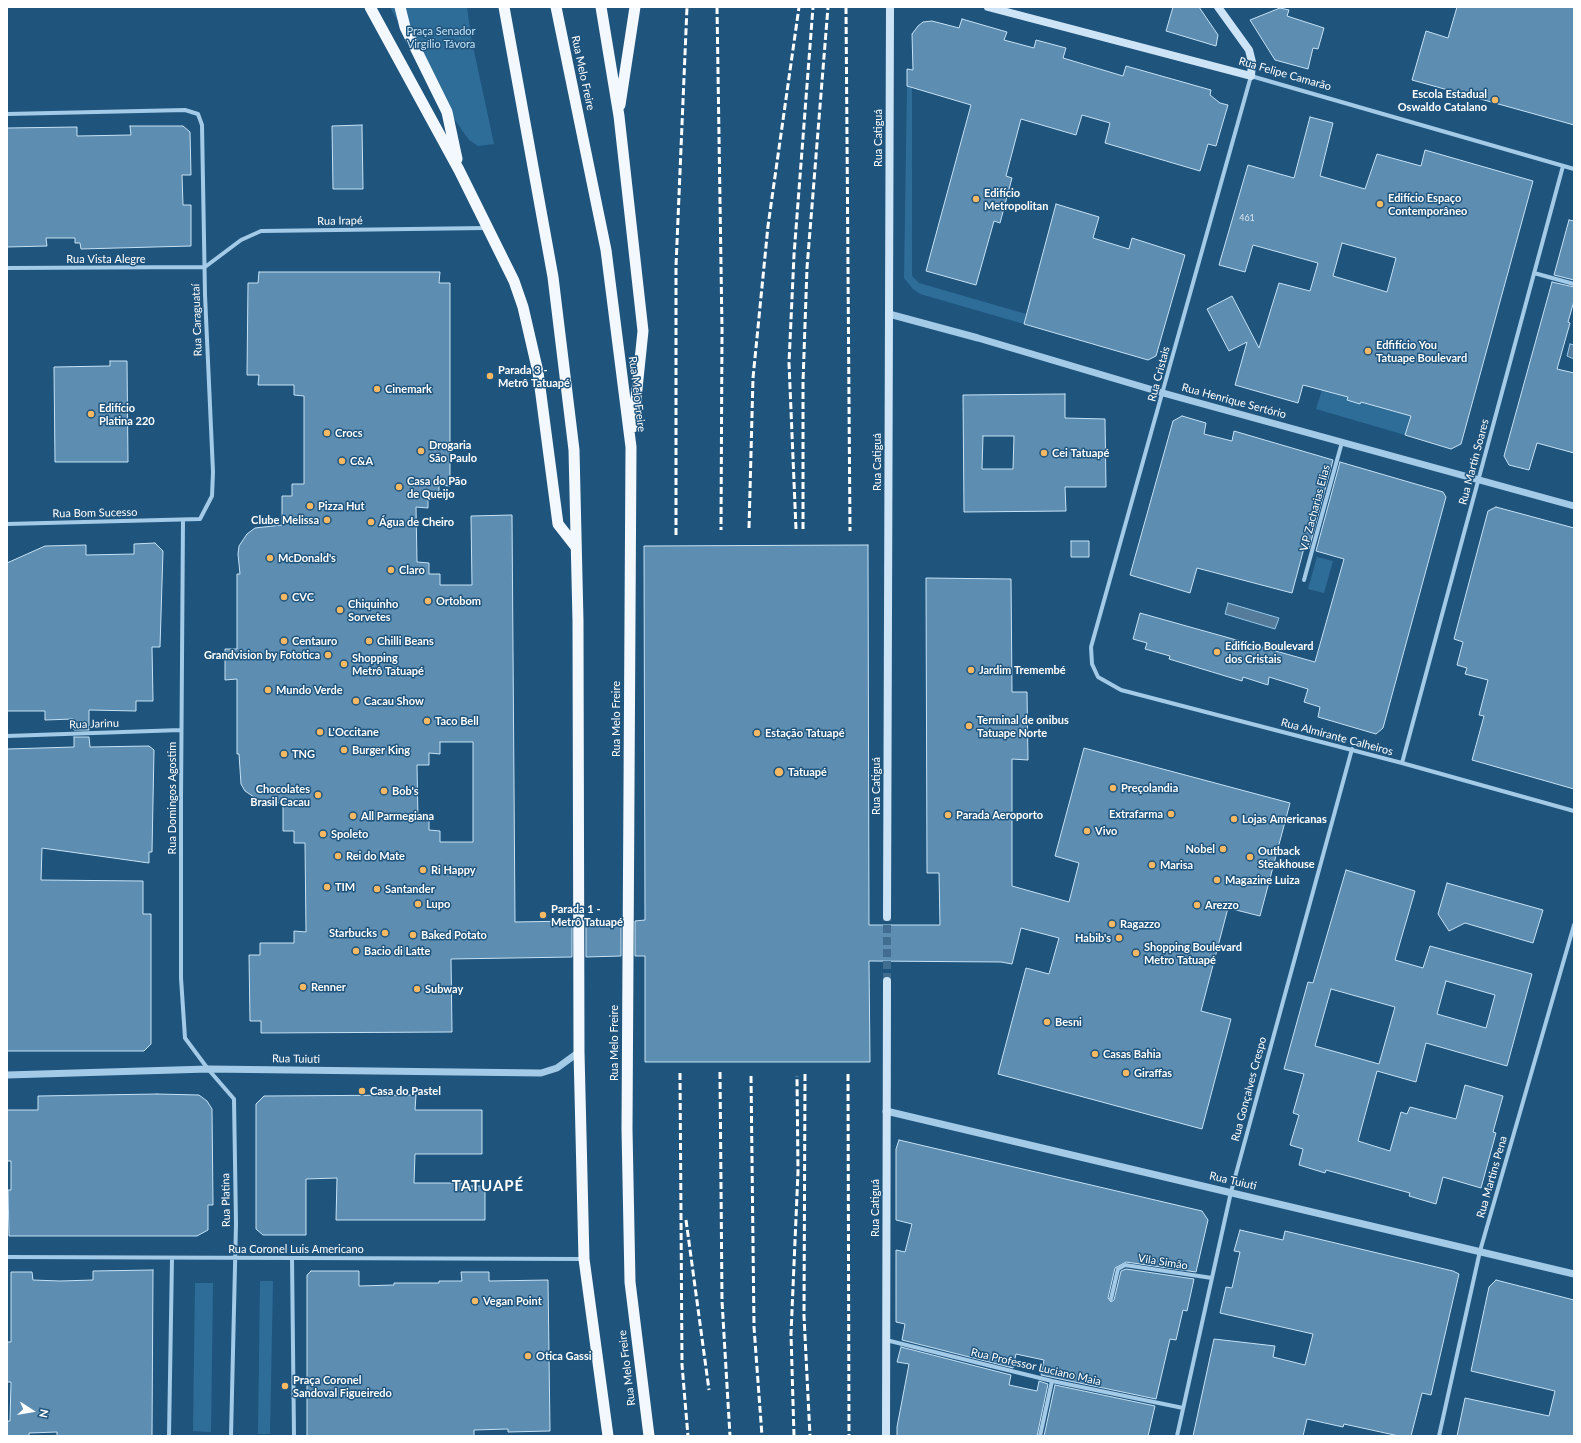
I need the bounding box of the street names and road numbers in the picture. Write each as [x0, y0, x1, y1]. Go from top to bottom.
street label: Rua Melo Freire [569, 34, 597, 112]
street label: Rua Felipe Camarão [1237, 54, 1333, 94]
street label: Rua Catiguá [871, 109, 885, 167]
street label: Rua Irapé [317, 214, 363, 228]
street label: Rua Vista Alegre [66, 252, 146, 266]
street label: Rua Caraguataí [189, 284, 205, 356]
street label: Rua Cristais [1145, 345, 1173, 403]
street label: Rua Melo Freire [626, 355, 648, 433]
street label: Rua Henrique Sertório [1180, 381, 1288, 421]
street label: Rua Martin Soares [1456, 418, 1492, 506]
street label: Rua Catiguá [870, 433, 884, 491]
street label: V.P Zacharias Elias [1297, 463, 1333, 553]
street label: Rua Bom Sucesso [52, 506, 138, 520]
street label: Rua Melo Freire [609, 681, 623, 757]
street label: Rua Almirante Calheiros [1279, 716, 1395, 758]
street label: Rua Jarinu [69, 717, 119, 731]
street label: Rua Domingos Agostim [165, 742, 179, 854]
street label: Rua Catiguá [869, 757, 883, 815]
street label: Rua Melo Freire [607, 1005, 621, 1081]
street label: Rua Gonçalves Crespo [1229, 1035, 1269, 1143]
street label: Rua Tuiuti [272, 1052, 320, 1066]
street label: Rua Martins Pena [1474, 1134, 1510, 1220]
street label: Rua Tuiuti [1208, 1169, 1258, 1193]
street label: Rua Platina [219, 1173, 233, 1227]
street label: Rua Catiguá [868, 1179, 882, 1237]
street label: Rua Coronel Luis Americano [228, 1242, 364, 1256]
street label: Vila Simão [1137, 1252, 1189, 1272]
street label: Rua Melo Freire [616, 1329, 638, 1407]
street label: Rua Professor Luciano Maia [970, 1346, 1102, 1388]

